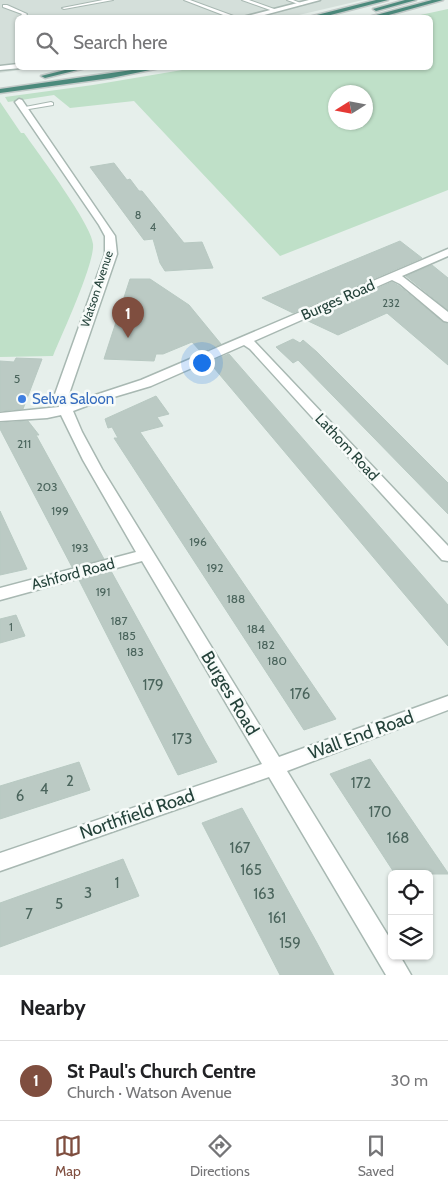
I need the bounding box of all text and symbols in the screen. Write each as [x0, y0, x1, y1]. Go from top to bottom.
search box [15, 15, 433, 70]
icon: search [33, 29, 61, 57]
text: Search here [73, 31, 167, 54]
north arrow [328, 85, 373, 130]
house number: 8 [135, 208, 141, 222]
house number: 4 [150, 220, 157, 234]
street label: Watson Avenue [77, 249, 116, 329]
street label: Burges Road [298, 276, 378, 324]
house number: 232 [382, 296, 400, 310]
pin: 1 [112, 297, 144, 338]
your location [189, 350, 215, 376]
house number: 5 [14, 371, 20, 386]
place label: Selva Saloon [32, 390, 114, 408]
marker: Selva Saloon [16, 393, 28, 405]
street label: Lathom Road [311, 410, 383, 484]
house number: 211 [17, 436, 31, 451]
house number: 203 [36, 479, 58, 494]
house number: 199 [51, 503, 69, 518]
house number: 196 [189, 534, 207, 549]
house number: 193 [71, 540, 89, 555]
street label: Ashford Road [29, 554, 117, 594]
house number: 192 [206, 560, 224, 575]
house number: 191 [96, 584, 110, 599]
house number: 188 [227, 591, 245, 606]
house number: 187 [110, 613, 128, 628]
house number: 1 [9, 619, 13, 634]
house number: 184 [247, 621, 265, 636]
house number: 185 [118, 628, 136, 643]
house number: 182 [257, 637, 275, 652]
house number: 183 [126, 644, 144, 659]
street label: Burges Road [196, 647, 264, 739]
house number: 180 [267, 653, 287, 668]
house number: 179 [143, 676, 163, 694]
house number: 176 [290, 685, 310, 703]
street label: Wall End Road [305, 706, 417, 764]
house number: 173 [172, 730, 192, 748]
house number: 2 [66, 772, 74, 790]
house number: 172 [351, 774, 371, 792]
house number: 4 [40, 780, 49, 798]
street label: Northfield Road [77, 784, 197, 844]
house number: 6 [16, 787, 24, 805]
house number: 170 [369, 803, 391, 821]
house number: 168 [387, 829, 409, 847]
house number: 167 [230, 839, 251, 857]
house number: 165 [240, 861, 262, 879]
map controls [388, 870, 433, 960]
button: locate [388, 870, 433, 915]
house number: 1 [115, 874, 119, 892]
house number: 3 [84, 884, 92, 902]
house number: 163 [253, 885, 275, 903]
house number: 5 [55, 895, 63, 913]
house number: 7 [25, 905, 33, 923]
house number: 161 [268, 909, 286, 927]
button: layers [388, 915, 433, 960]
house number: 159 [279, 934, 301, 952]
text: Nearby [20, 995, 86, 1020]
text: St Paul's Church Centre [67, 1060, 256, 1083]
text: 1 [33, 1071, 39, 1090]
text: 30 m [391, 1071, 428, 1090]
text: Church · Watson Avenue [67, 1083, 232, 1102]
tab: Map [54, 1132, 82, 1180]
tab: Directions [190, 1132, 250, 1180]
tab: Saved [358, 1132, 394, 1180]

